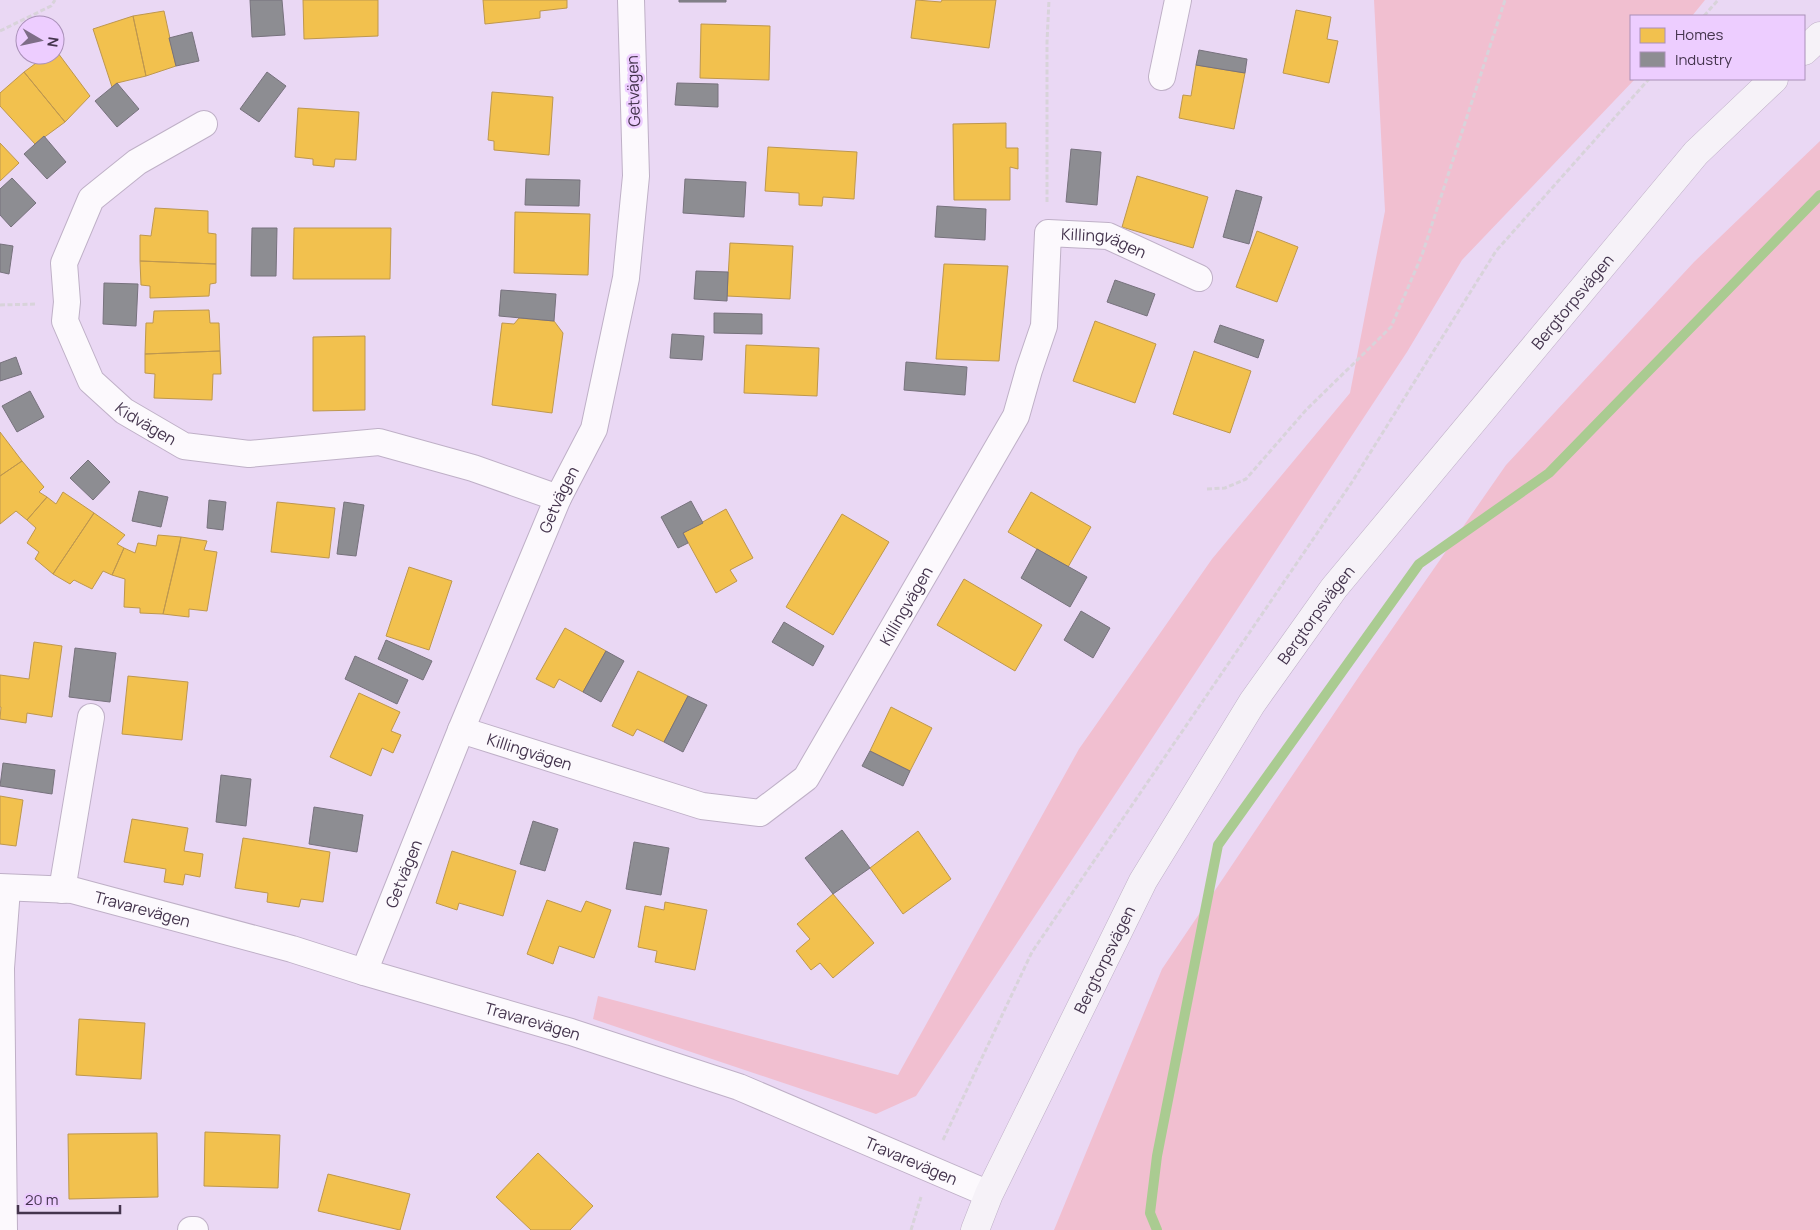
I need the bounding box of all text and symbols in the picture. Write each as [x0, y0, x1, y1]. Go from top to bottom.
north arrow [15, 15, 65, 65]
legend [1630, 15, 1805, 80]
text: Homes [1675, 24, 1724, 45]
text: N [43, 36, 64, 49]
text: Industry [1675, 49, 1732, 70]
street label: Getvägen [621, 55, 645, 127]
street label: Killingvägen [1061, 223, 1150, 263]
street label: Bergtorpsvägen [1526, 249, 1618, 354]
street label: Kidvägen [110, 397, 180, 450]
street label: Getvägen [534, 462, 584, 536]
street label: Bergtorpsvägen [1272, 561, 1359, 669]
street label: Killingvägen [874, 562, 938, 649]
street label: Killingvägen [484, 728, 575, 775]
street label: Getvägen [380, 836, 427, 911]
street label: Travarevägen [92, 885, 193, 932]
street label: Bergtorpsvägen [1069, 902, 1140, 1017]
street label: Travarevägen [482, 997, 583, 1045]
street label: Travarevägen [862, 1131, 961, 1190]
scale bar [18, 1182, 120, 1214]
text: 20 m [25, 1189, 58, 1210]

